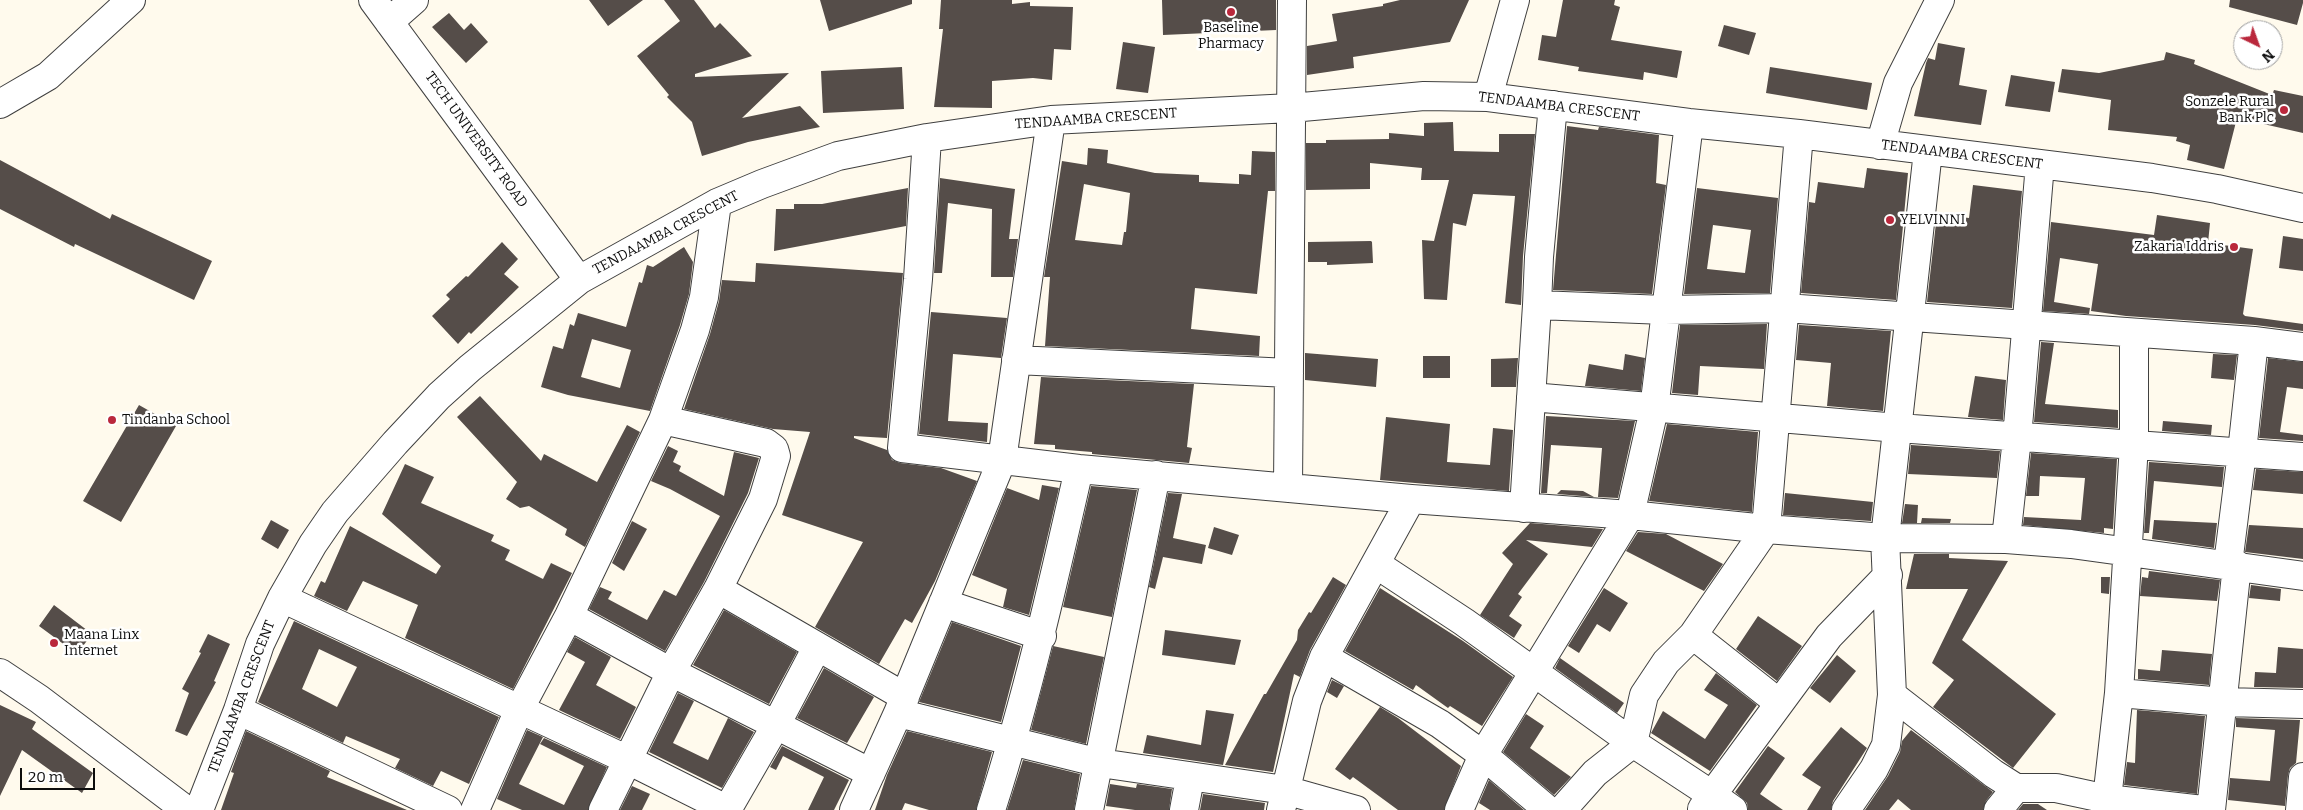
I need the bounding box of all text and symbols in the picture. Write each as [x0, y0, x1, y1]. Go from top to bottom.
marker: Baseline Pharmacy [1225, 6, 1237, 18]
place label: Baseline Pharmacy [1198, 20, 1264, 52]
north arrow [2233, 20, 2283, 70]
text: N [2258, 46, 2277, 66]
street label: TECH UNIVERSITY ROAD [421, 69, 531, 211]
street label: TENDAAMBA CRESCENT [1477, 89, 1641, 125]
place label: Sonzele Rural Bank Plc [2185, 94, 2274, 126]
marker: Sonzele Rural Bank Plc [2278, 104, 2290, 116]
street label: TENDAAMBA CRESCENT [1014, 105, 1178, 133]
street label: TENDAAMBA CRESCENT [1880, 137, 2044, 173]
street label: TENDAAMBA CRESCENT [590, 187, 742, 279]
place label: YELVINNI [1900, 212, 1965, 228]
marker: YELVINNI [1884, 214, 1896, 226]
place label: Zakaria Iddris [2134, 239, 2224, 255]
marker: Zakaria Iddris [2228, 241, 2240, 253]
place label: Tindanba School [122, 412, 230, 428]
marker: Tindanba School [106, 414, 118, 426]
street label: TENDAAMBA CRESCENT [205, 618, 279, 776]
place label: Maana Linx Internet [64, 627, 139, 660]
marker: Maana Linx Internet [48, 637, 60, 649]
scale bar [22, 758, 98, 790]
text: 20 m [28, 768, 63, 786]

